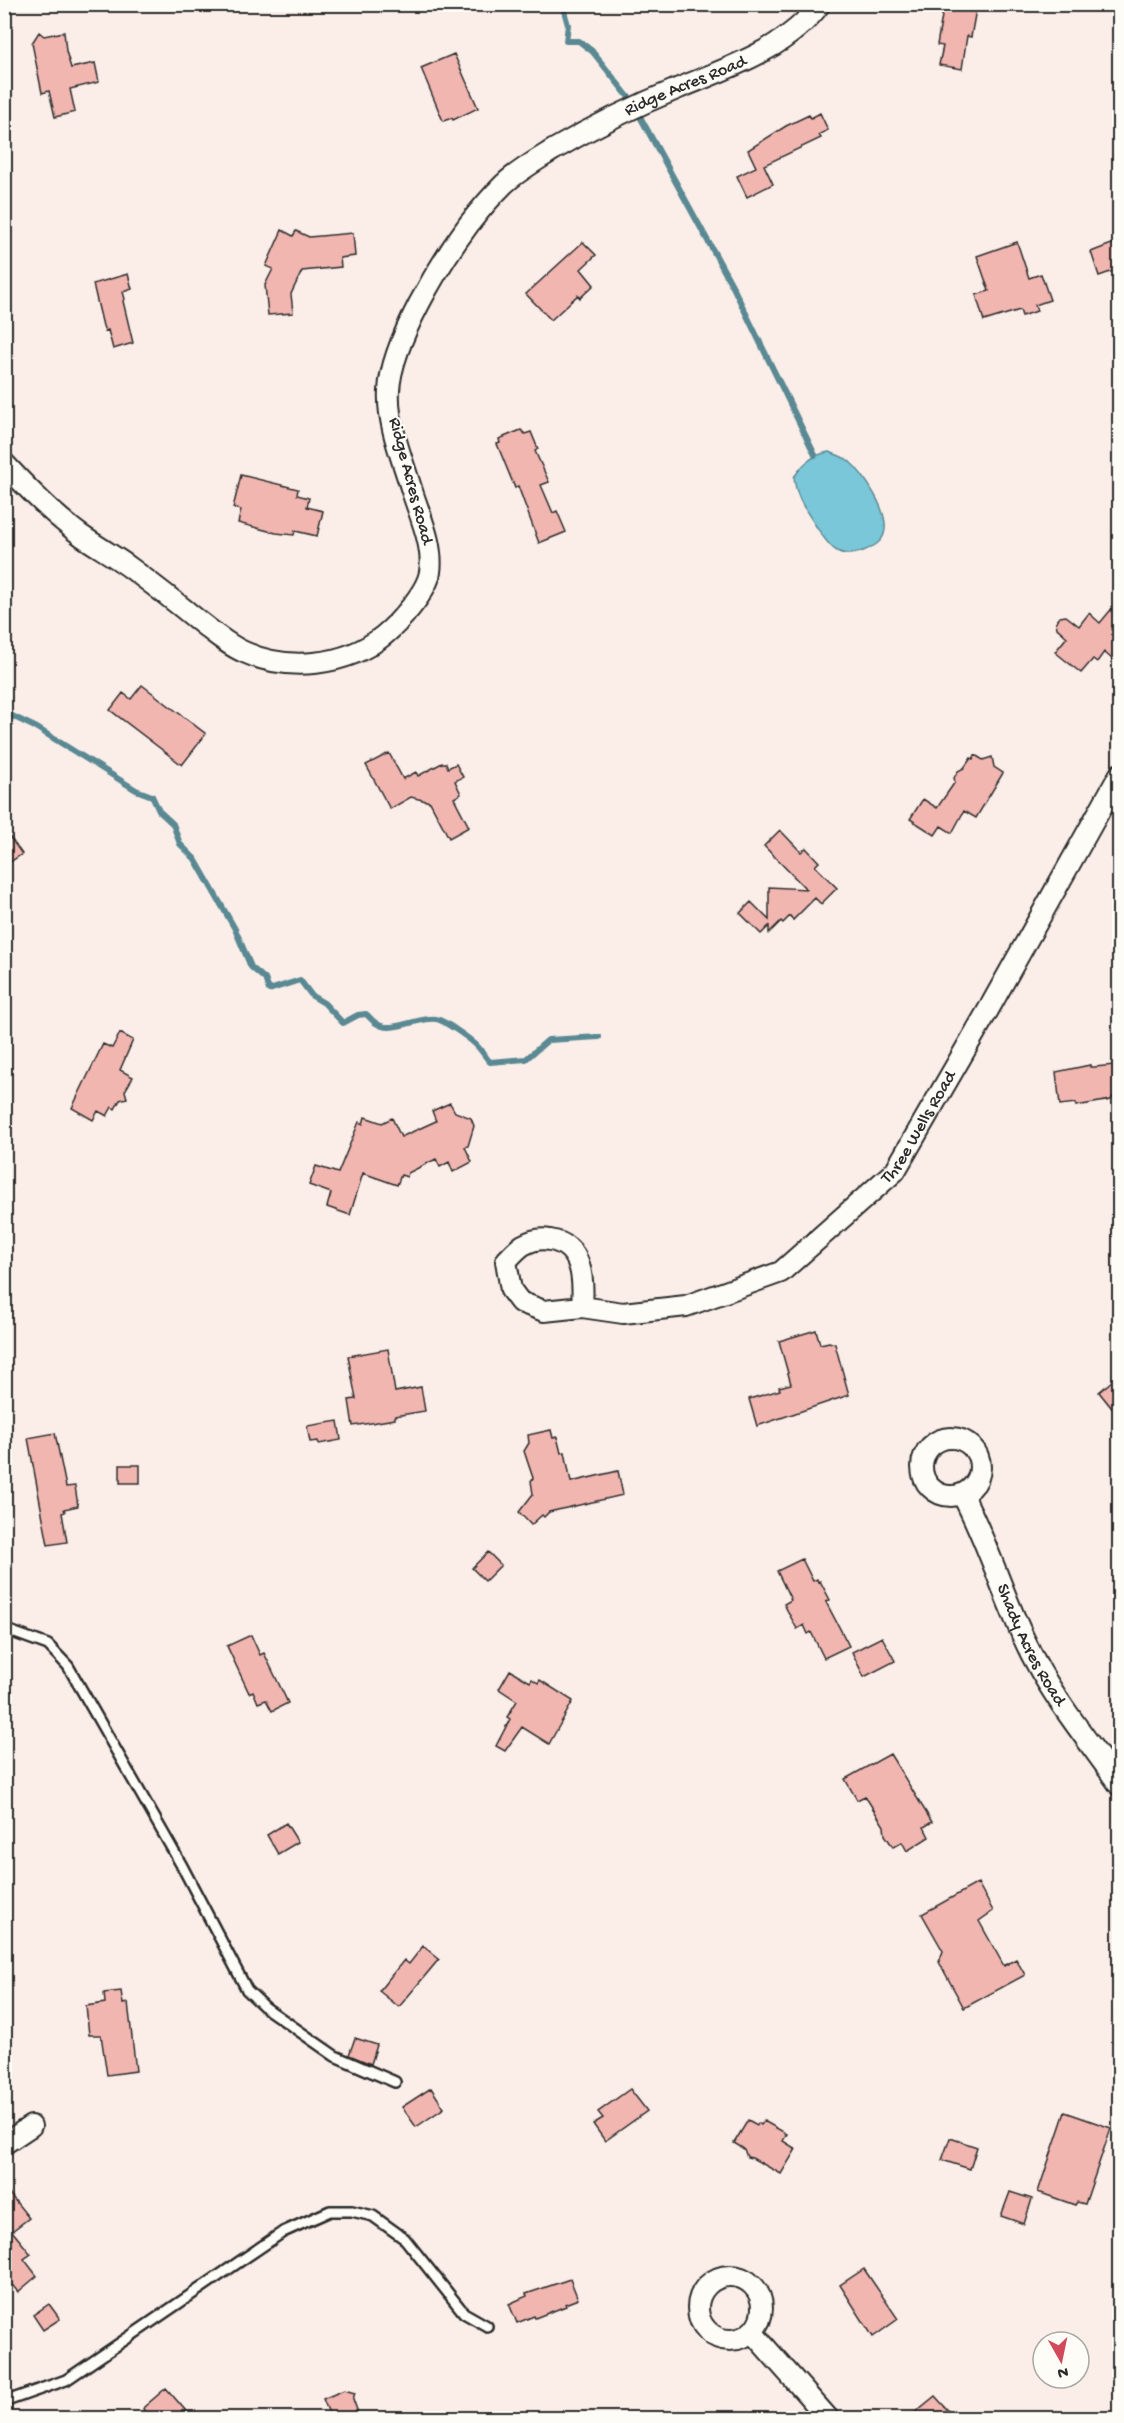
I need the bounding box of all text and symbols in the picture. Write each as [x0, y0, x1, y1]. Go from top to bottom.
street label: Ridge Acres Road [621, 50, 751, 121]
street label: Ridge Acres Road [383, 415, 437, 548]
street label: Three Wells Road [876, 1066, 962, 1189]
street label: Shady Acres Road [991, 1581, 1071, 1711]
north arrow [1031, 2330, 1091, 2390]
text: N [1056, 2361, 1069, 2382]

